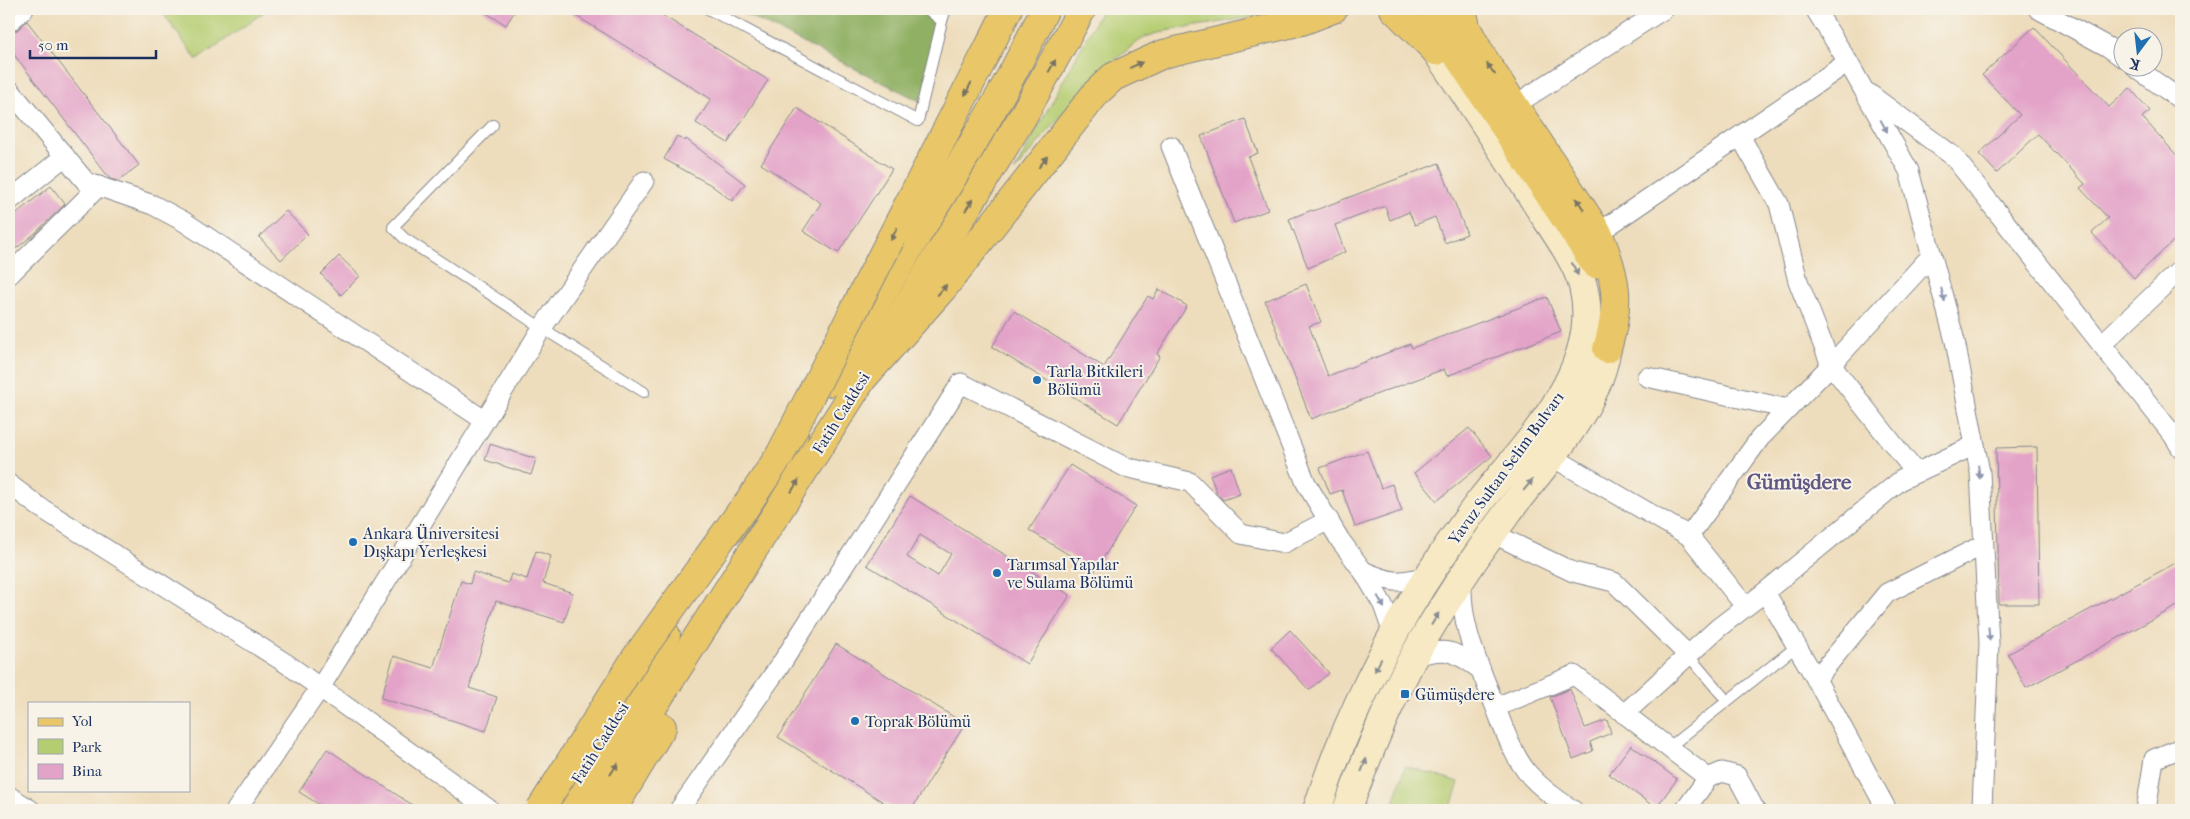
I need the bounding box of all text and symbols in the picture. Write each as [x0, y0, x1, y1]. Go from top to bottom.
scale bar [30, 28, 156, 60]
north arrow [2112, 28, 2162, 78]
text: 50 m [38, 36, 69, 54]
text: K [2127, 54, 2142, 74]
one-way arrow [1048, 58, 1056, 73]
one-way arrow [1129, 61, 1143, 69]
one-way arrow [1486, 62, 1496, 76]
one-way arrow [964, 82, 972, 96]
one-way arrow [1880, 119, 1888, 134]
one-way arrow [1037, 156, 1048, 169]
one-way arrow [964, 198, 973, 212]
one-way arrow [1576, 198, 1585, 211]
one-way arrow [890, 226, 898, 241]
one-way arrow [1571, 262, 1579, 276]
one-way arrow [936, 284, 948, 296]
one-way arrow [1939, 288, 1947, 303]
place label: Tarla Bitkileri Bölümü [1047, 362, 1144, 399]
street label: Fatih Caddesi [808, 368, 874, 457]
marker: Tarla Bitkileri Bölümü [1031, 374, 1043, 386]
street label: Yavuz Sultan Selim Bulvarı [1444, 388, 1568, 549]
one-way arrow [1975, 464, 1983, 480]
district label: Gümüşdere [1747, 470, 1852, 495]
one-way arrow [1522, 479, 1533, 492]
one-way arrow [790, 480, 800, 493]
place label: Ankara Üniversitesi Dışkapı Yerleşkesi [362, 524, 500, 562]
marker: Ankara Üniversitesi Dışkapı Yerleşkesi [347, 536, 359, 548]
place label: Tarımsal Yapılar ve Sulama Bölümü [1007, 555, 1133, 592]
marker: Tarımsal Yapılar ve Sulama Bölümü [991, 567, 1003, 579]
one-way arrow [1377, 595, 1385, 609]
one-way arrow [1431, 612, 1440, 625]
one-way arrow [1985, 626, 1993, 642]
one-way arrow [1374, 658, 1382, 672]
place label: Gümüşdere [1415, 685, 1495, 705]
marker: Gümüşdere [1399, 688, 1411, 700]
street label: Fatih Caddesi [567, 698, 633, 787]
legend [28, 702, 190, 792]
text: Yol [71, 712, 92, 730]
place label: Toprak Bölümü [865, 712, 971, 731]
marker: Toprak Bölümü [849, 715, 861, 727]
text: Park [72, 738, 102, 756]
one-way arrow [1361, 757, 1368, 772]
text: Bina [72, 762, 103, 780]
one-way arrow [609, 763, 618, 776]

